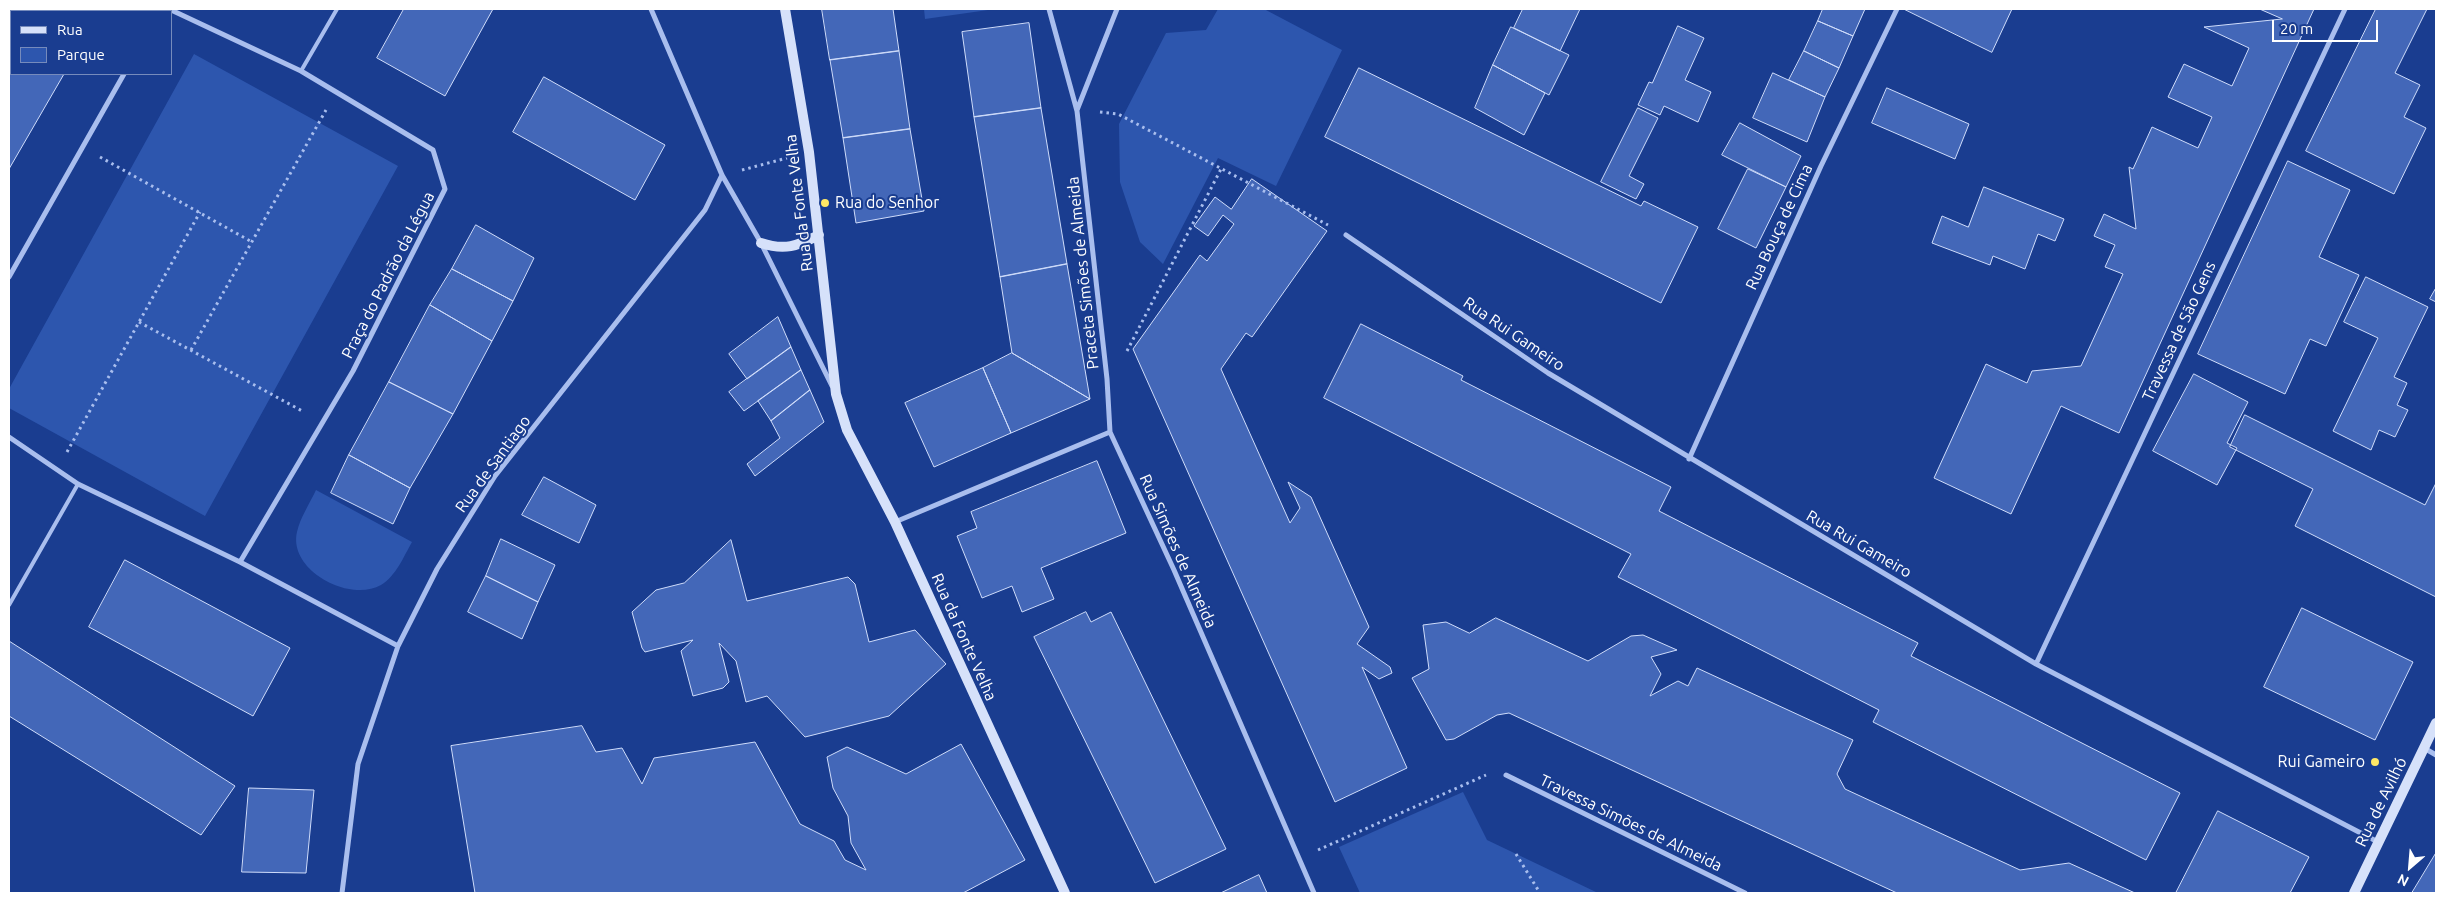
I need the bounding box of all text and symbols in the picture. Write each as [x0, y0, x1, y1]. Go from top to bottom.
legend [10, 10, 172, 75]
scale bar [2275, 10, 2381, 42]
text: 20 m [2280, 20, 2313, 37]
text: Rua [57, 21, 83, 38]
text: Parque [57, 46, 105, 63]
street label: Rua da Fonte Velha [781, 133, 817, 273]
street label: Rua Bouça de Cima [1741, 161, 1817, 293]
street label: Praceta Simões de Almeida [1063, 176, 1103, 370]
street label: Praça do Padrão da Légua [338, 188, 438, 362]
place label: Rua do Senhor [835, 193, 939, 213]
marker: Rua do Senhor [819, 197, 831, 209]
street label: Travessa de São Gens [2138, 258, 2220, 404]
street label: Rua Rui Gameiro [1460, 293, 1568, 375]
street label: Rua de Santiago [451, 412, 535, 516]
street label: Rua Simões de Almeida [1135, 471, 1221, 631]
street label: Rua Rui Gameiro [1803, 506, 1915, 582]
street label: Rua da Fonte Velha [927, 570, 1001, 704]
place label: Rui Gameiro [2278, 752, 2365, 772]
street label: Rua de Avilhó [2351, 754, 2411, 850]
marker: Rui Gameiro [2369, 756, 2381, 768]
street label: Travessa Simões de Almeida [1537, 770, 1725, 876]
north arrow [2385, 842, 2435, 892]
text: N [2395, 871, 2411, 890]

